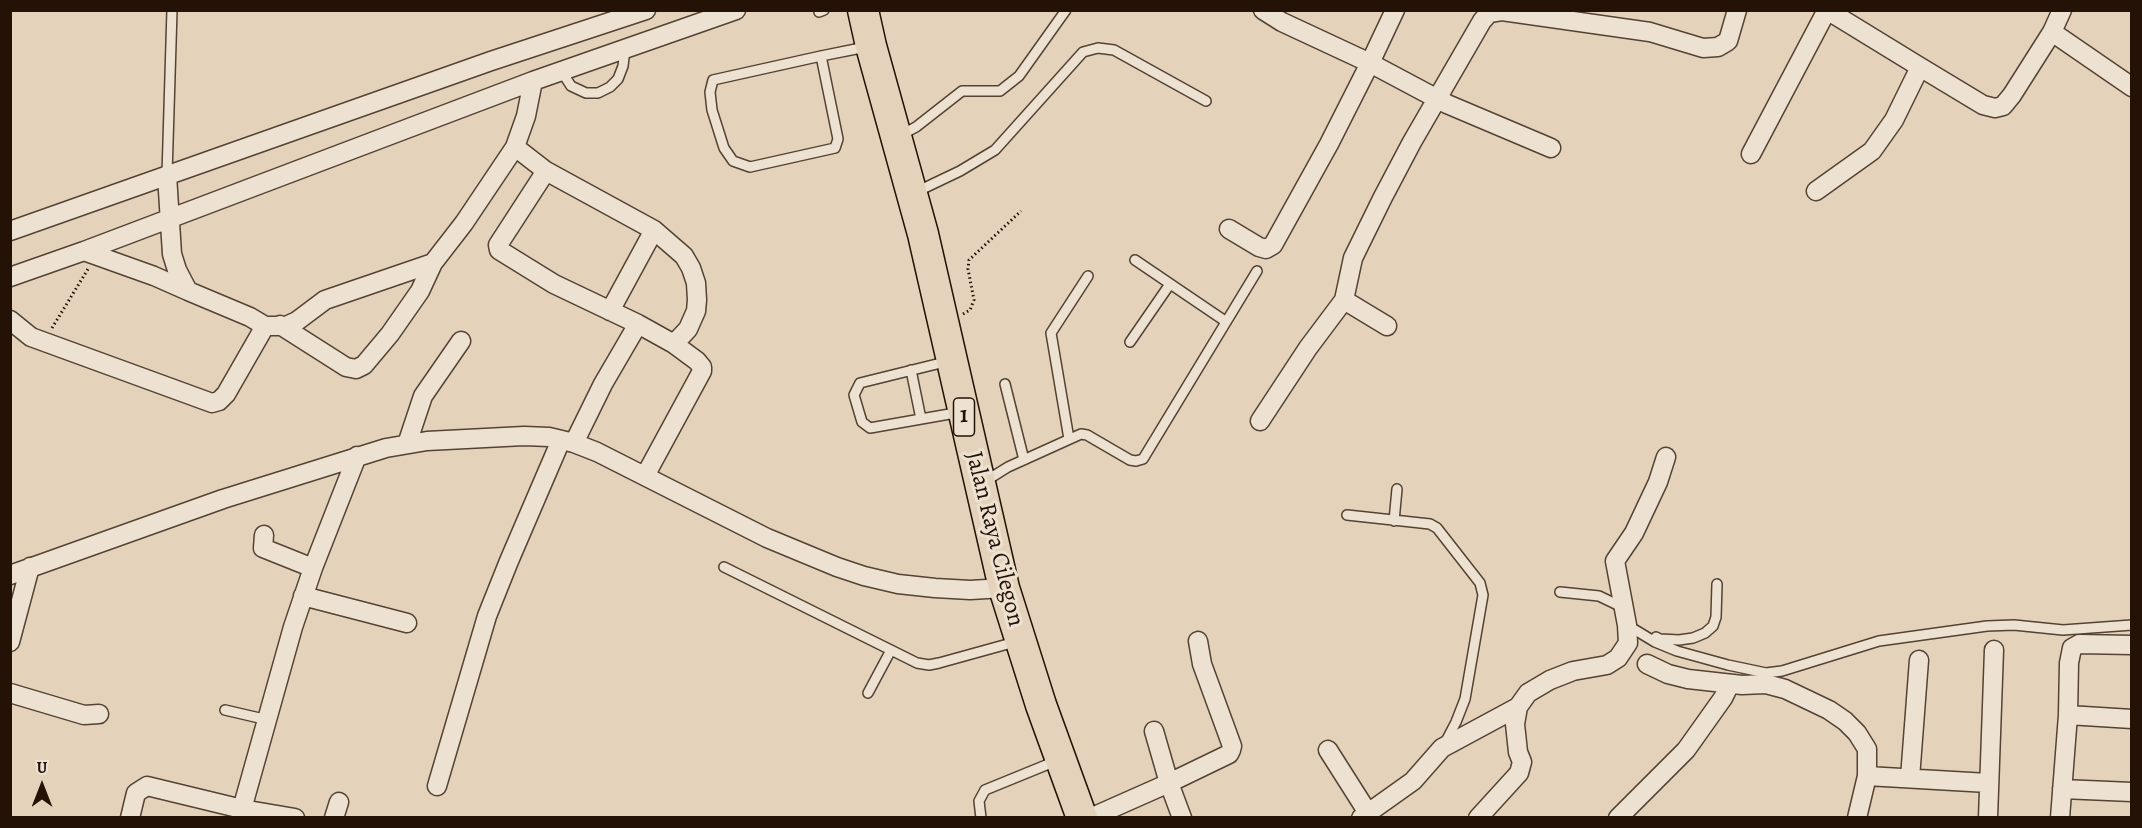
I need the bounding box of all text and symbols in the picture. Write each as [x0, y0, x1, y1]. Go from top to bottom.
road number: 1 [954, 398, 974, 436]
street label: Jalan Raya Cilegon [958, 449, 1030, 629]
north arrow [12, 756, 72, 816]
text: U [37, 757, 47, 779]

